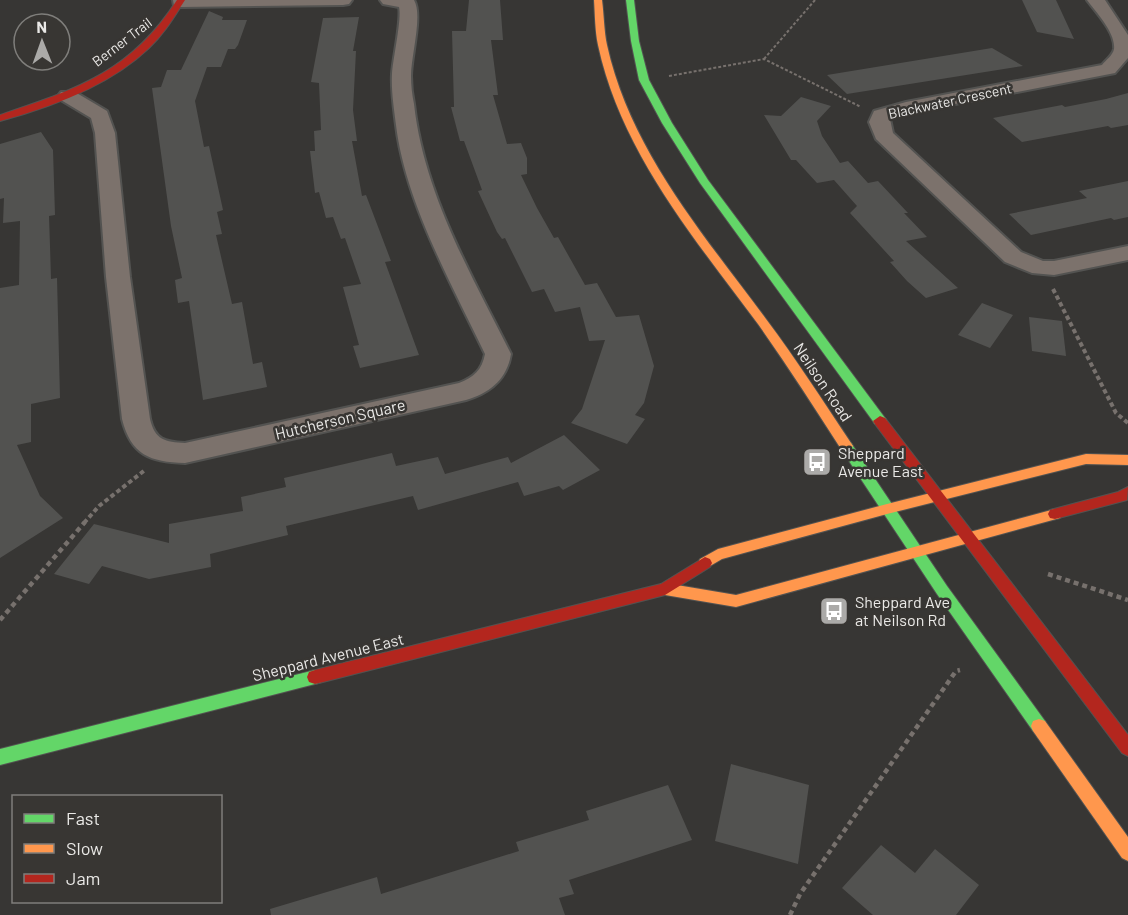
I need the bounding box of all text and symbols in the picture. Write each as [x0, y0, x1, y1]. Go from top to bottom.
north arrow [12, 12, 72, 72]
street label: Berner Trail [88, 14, 155, 70]
text: N [36, 17, 47, 36]
street label: Blackwater Crescent [887, 79, 1013, 122]
street label: Neilson Road [790, 339, 857, 425]
street label: Hutcherson Square [273, 394, 407, 443]
place label: Sheppard Avenue East [838, 443, 923, 480]
bus stop icon: Sheppard Avenue East [801, 446, 833, 478]
place label: Sheppard Ave at Neilson Rd [855, 592, 950, 629]
bus stop icon: Sheppard Ave at Neilson Rd [818, 595, 850, 627]
street label: Sheppard Avenue East [250, 629, 406, 685]
legend [12, 795, 222, 903]
text: Fast [66, 807, 100, 829]
text: Slow [66, 837, 103, 859]
text: Jam [66, 867, 100, 889]

